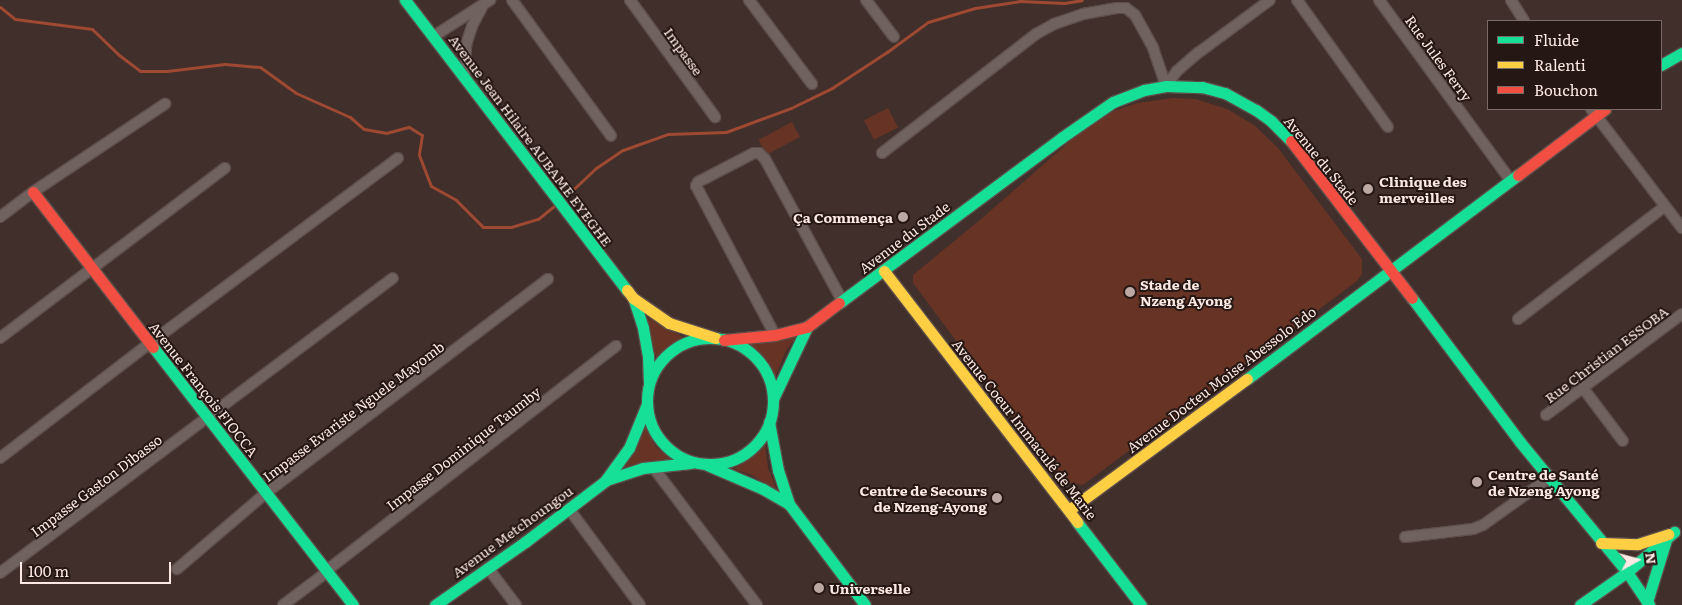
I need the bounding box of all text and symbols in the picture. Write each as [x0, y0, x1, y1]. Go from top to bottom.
street label: Rue Jules Ferry [1402, 12, 1476, 104]
legend [1487, 20, 1662, 110]
street label: Impasse [661, 24, 707, 78]
text: Fluide [1534, 28, 1579, 51]
street label: Avenue Jean Hilaire AUBAME EYEGHE [446, 31, 616, 249]
text: Ralenti [1534, 53, 1586, 76]
text: Bouchon [1534, 78, 1598, 101]
street label: Avenue du Stade [1281, 112, 1363, 208]
place label: Clinique des merveilles [1379, 173, 1467, 206]
marker: Clinique des merveilles [1361, 182, 1375, 196]
street label: Avenue du Stade [855, 198, 953, 276]
place label: Ça Commença [793, 209, 893, 225]
marker: Ça Commença [897, 211, 909, 223]
place label: Stade de Nzeng Ayong [1140, 276, 1232, 308]
marker: Stade de Nzeng Ayong [1124, 286, 1136, 298]
street label: Avenue Docteu Moise Abessolo Edo [1123, 302, 1319, 456]
street label: Rue Christian ESSOBA [1541, 302, 1671, 406]
street label: Avenue François FIOCCA [146, 318, 262, 460]
street label: Avenue Coeur Immaculé de Marie [949, 335, 1101, 523]
street label: Impasse Evariste Nguele Mayomb [259, 337, 447, 485]
street label: Impasse Dominique Taumby [383, 383, 543, 513]
street label: Impasse Gaston Dibasso [27, 430, 165, 540]
place label: Centre de Santé de Nzeng Ayong [1488, 466, 1600, 498]
marker: Centre de Santé de Nzeng Ayong [1470, 475, 1484, 489]
street label: Avenue Metchoungou [448, 482, 576, 580]
place label: Centre de Secours de Nzeng-Ayong [859, 482, 987, 514]
marker: Centre de Secours de Nzeng-Ayong [991, 492, 1003, 504]
north arrow [1612, 535, 1662, 585]
text: N [1641, 551, 1663, 565]
scale bar [22, 552, 174, 584]
text: 100 m [28, 559, 69, 582]
place label: Universelle [829, 580, 911, 596]
marker: Universelle [813, 582, 825, 594]

